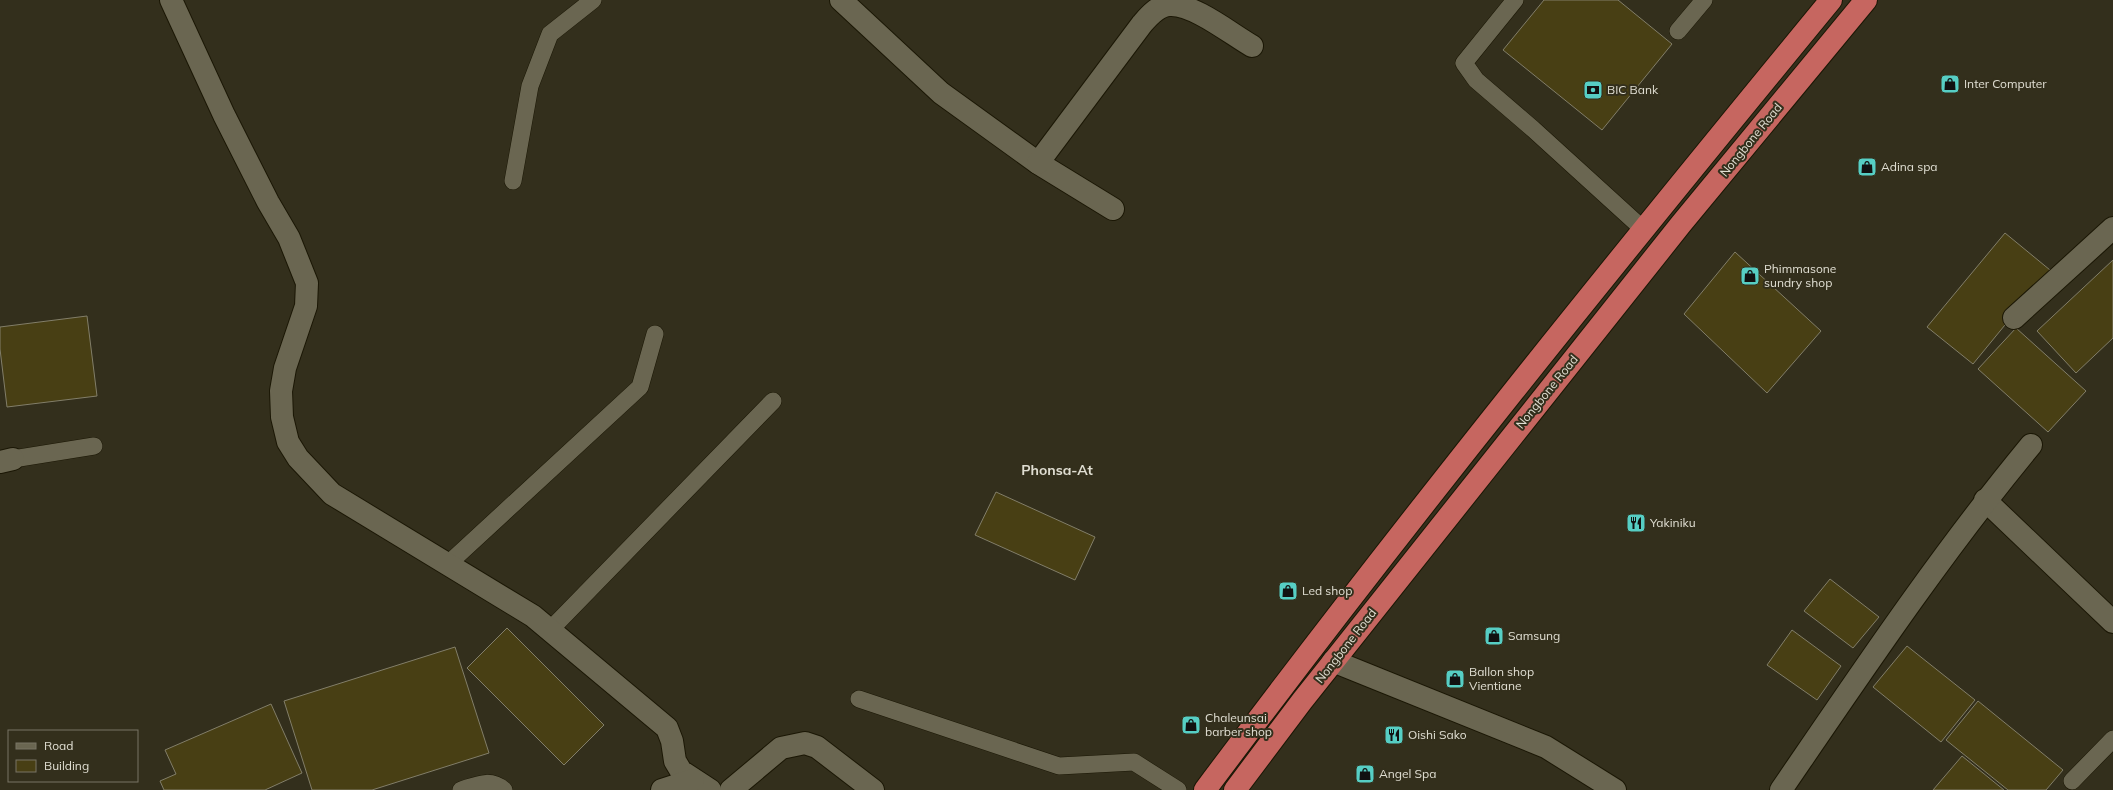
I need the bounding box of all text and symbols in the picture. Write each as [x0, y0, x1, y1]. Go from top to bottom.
shop icon: Inter Computer [1939, 73, 1961, 95]
place label: Inter Computer [1964, 76, 2047, 91]
bank icon: BIC Bank [1582, 79, 1604, 101]
place label: BIC Bank [1607, 82, 1659, 97]
street label: Nongbone Road [1716, 100, 1785, 179]
shop icon: Adina spa [1856, 156, 1878, 178]
place label: Adina spa [1881, 159, 1938, 174]
place label: Phimmasone sundry shop [1764, 261, 1836, 290]
shop icon: Phimmasone sundry shop [1739, 265, 1761, 287]
street label: Nongbone Road [1512, 352, 1581, 431]
district label: Phonsa-At [1021, 461, 1094, 479]
restaurant icon: Yakiniku [1625, 512, 1647, 534]
place label: Yakiniku [1649, 515, 1696, 530]
shop icon: Led shop [1277, 580, 1299, 602]
place label: Led shop [1302, 583, 1352, 598]
street label: Nongbone Road [1312, 606, 1379, 686]
shop icon: Samsung [1483, 625, 1505, 647]
place label: Samsung [1508, 628, 1560, 643]
place label: Ballon shop Vientiane [1469, 664, 1534, 693]
shop icon: Ballon shop Vientiane [1444, 668, 1466, 690]
place label: Chaleunsai barber shop [1205, 710, 1272, 739]
shop icon: Chaleunsai barber shop [1180, 714, 1202, 736]
restaurant icon: Oishi Sako [1383, 724, 1405, 746]
place label: Oishi Sako [1408, 727, 1467, 742]
legend [8, 730, 138, 782]
text: Road [44, 738, 73, 753]
text: Building [44, 758, 89, 773]
shop icon: Angel Spa [1354, 763, 1376, 785]
place label: Angel Spa [1379, 766, 1436, 781]

